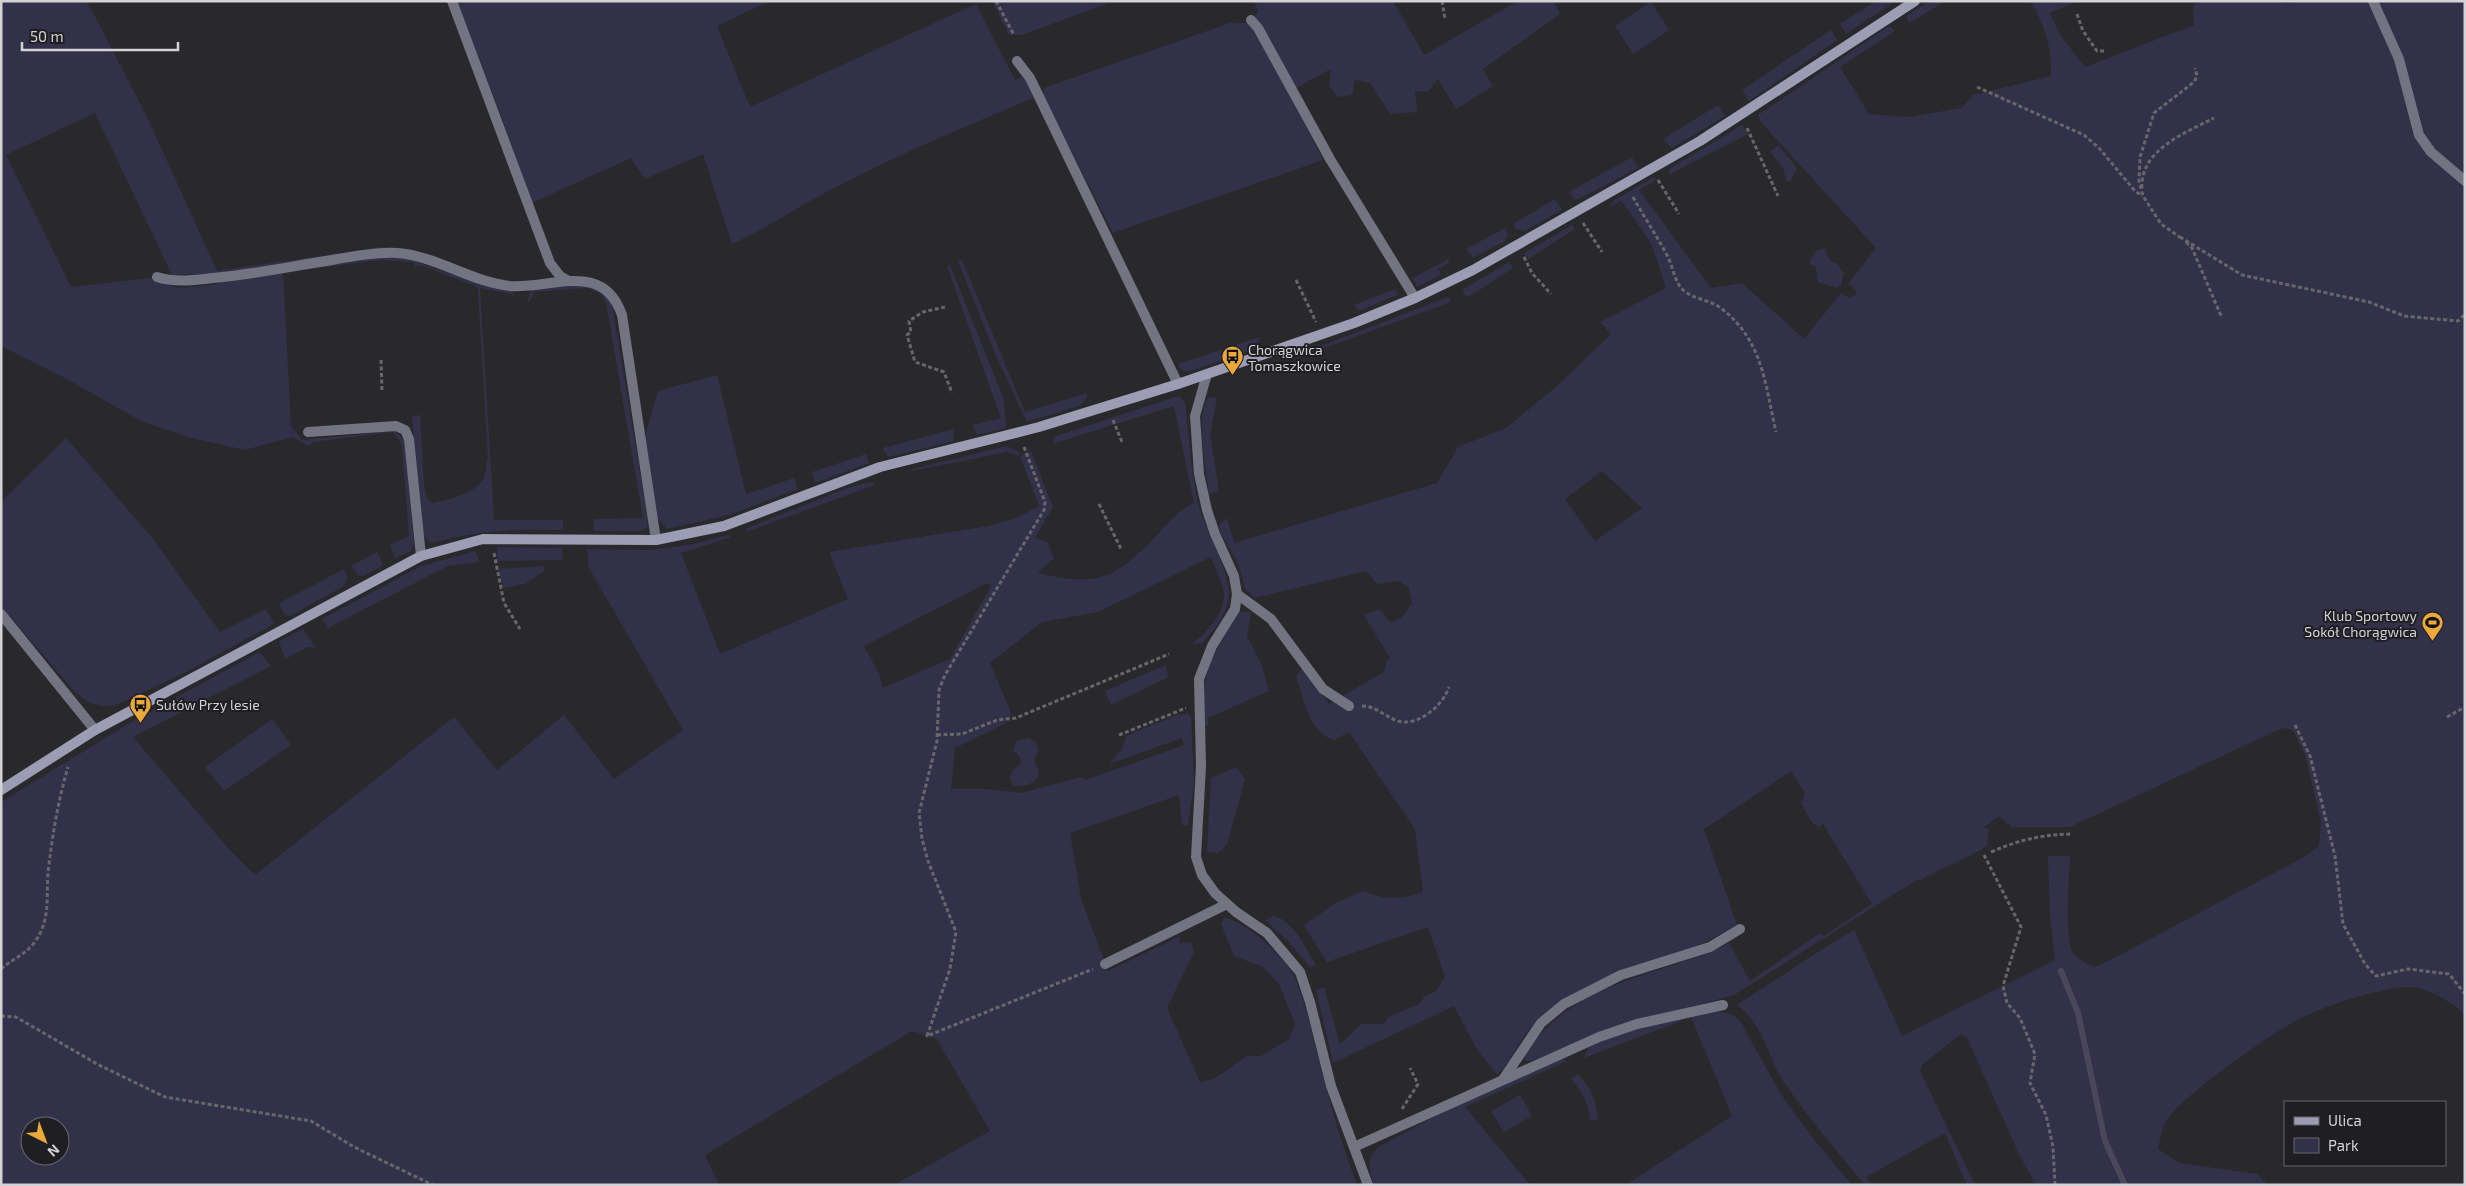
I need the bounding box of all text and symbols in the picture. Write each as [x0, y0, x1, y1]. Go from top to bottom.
scale bar [22, 20, 179, 52]
text: 50 m [30, 27, 64, 45]
place label: Chorągwica Tomaszkowice [1248, 341, 1341, 374]
bus stop icon: Chorągwica Tomaszkowice [1220, 345, 1244, 376]
place label: Klub Sportowy Sokół Chorągwica [2304, 607, 2418, 640]
sports icon: Klub Sportowy Sokół Chorągwica [2421, 611, 2445, 642]
bus stop icon: Sułów Przy lesie [128, 692, 152, 723]
place label: Sułów Przy lesie [156, 696, 260, 713]
legend [2284, 1101, 2446, 1166]
text: Ulica [2328, 1111, 2362, 1129]
north arrow [20, 1116, 70, 1166]
text: Park [2328, 1136, 2359, 1154]
text: N [45, 1141, 63, 1161]

